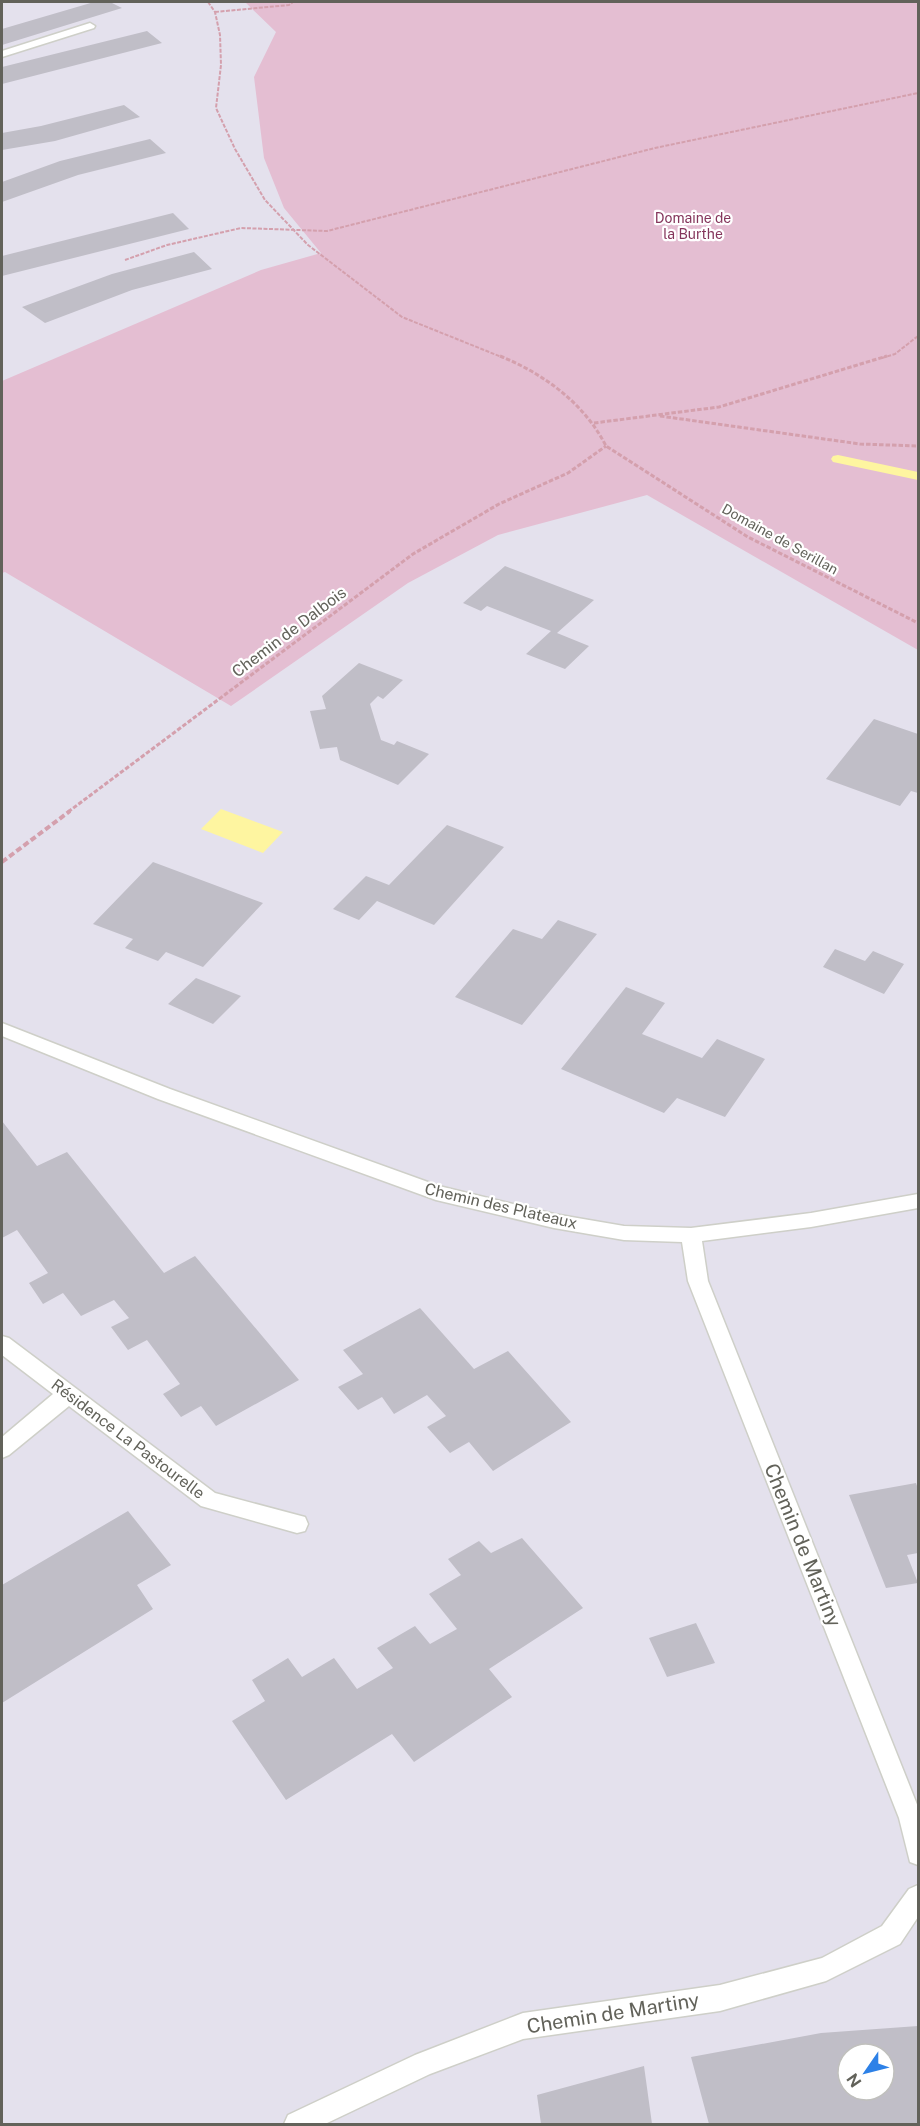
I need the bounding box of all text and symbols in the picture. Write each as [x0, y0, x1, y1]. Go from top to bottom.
park label: Domaine de la Burthe [655, 210, 731, 242]
street label: Domaine de Serillan [719, 500, 841, 578]
street label: Chemin de Dalbois [228, 583, 350, 681]
street label: Chemin des Plateaux [423, 1179, 579, 1233]
street label: Résidence La Pastourelle [48, 1375, 208, 1503]
street label: Chemin de Martiny [759, 1460, 847, 1630]
street label: Chemin de Martiny [525, 1987, 701, 2038]
north arrow [836, 2042, 896, 2102]
text: N [843, 2070, 865, 2091]

